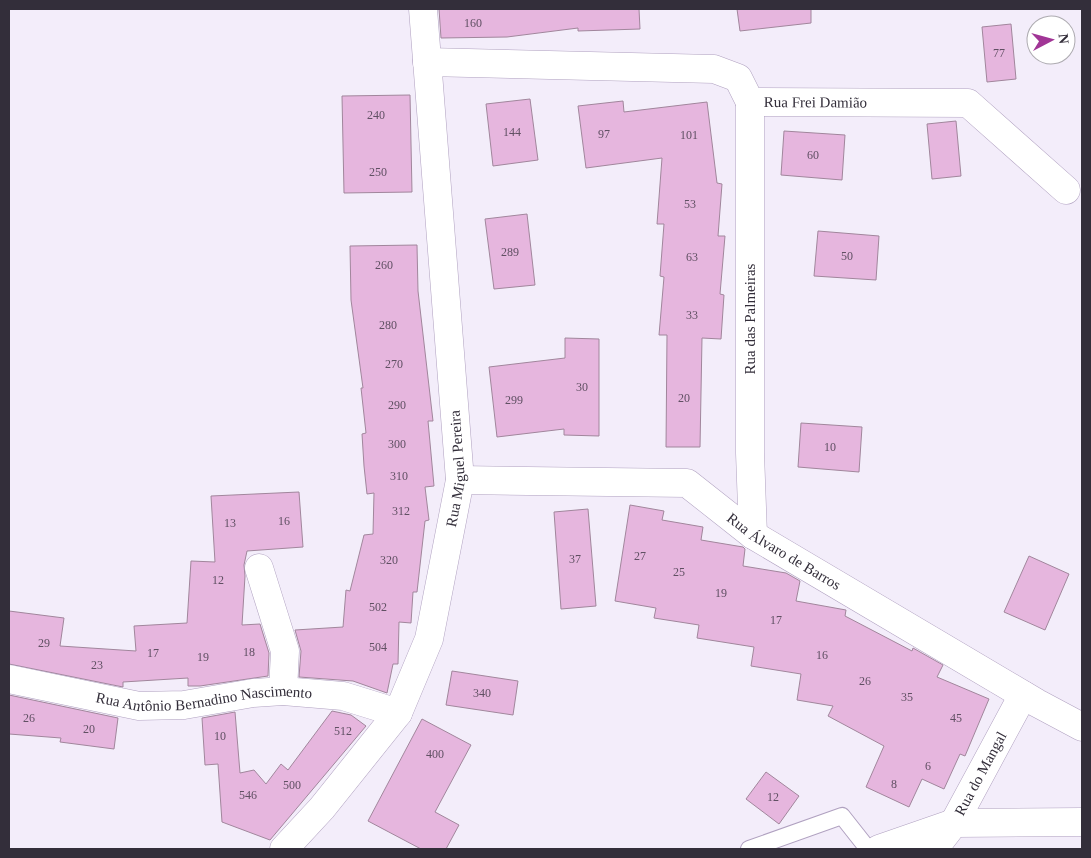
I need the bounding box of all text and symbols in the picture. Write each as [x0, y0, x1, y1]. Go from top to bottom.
north arrow [1026, 15, 1076, 65]
house number: 160 [464, 16, 482, 30]
text: N [1055, 33, 1071, 45]
house number: 77 [993, 46, 1005, 60]
street label: Rua Frei Damião [764, 94, 867, 111]
house number: 240 [367, 108, 385, 122]
house number: 144 [503, 125, 521, 139]
house number: 97 [598, 127, 610, 141]
house number: 101 [680, 128, 698, 142]
house number: 60 [807, 148, 819, 162]
house number: 250 [369, 165, 387, 179]
house number: 53 [684, 197, 696, 211]
house number: 289 [501, 245, 519, 259]
house number: 50 [841, 249, 853, 263]
house number: 63 [686, 250, 698, 264]
house number: 260 [375, 258, 393, 272]
street label: Rua das Palmeiras [742, 263, 758, 374]
house number: 33 [686, 308, 698, 322]
house number: 280 [379, 318, 397, 332]
house number: 270 [385, 357, 403, 371]
house number: 30 [576, 380, 588, 394]
house number: 20 [678, 391, 690, 405]
house number: 299 [505, 393, 523, 407]
house number: 290 [388, 398, 406, 412]
street label: Rua Miguel Pereira [443, 409, 468, 528]
house number: 300 [388, 437, 406, 451]
house number: 10 [824, 440, 836, 454]
house number: 310 [390, 469, 408, 483]
house number: 312 [392, 504, 410, 518]
street label: Rua Álvaro de Barros [724, 510, 844, 593]
house number: 16 [278, 514, 290, 528]
house number: 13 [224, 516, 236, 530]
house number: 27 [634, 549, 646, 563]
house number: 37 [569, 552, 581, 566]
house number: 320 [380, 553, 398, 567]
house number: 25 [673, 565, 685, 579]
house number: 12 [212, 573, 224, 587]
house number: 19 [715, 586, 727, 600]
house number: 502 [369, 600, 387, 614]
house number: 17 [770, 613, 782, 627]
house number: 29 [38, 636, 50, 650]
house number: 504 [369, 640, 387, 654]
house number: 18 [243, 645, 255, 659]
house number: 17 [147, 646, 159, 660]
house number: 16 [816, 648, 828, 662]
house number: 19 [197, 650, 209, 664]
house number: 23 [91, 658, 103, 672]
house number: 26 [859, 674, 871, 688]
street label: Rua Antônio Bernadino Nascimento [94, 683, 313, 714]
house number: 340 [473, 686, 491, 700]
house number: 35 [901, 690, 913, 704]
house number: 26 [23, 711, 35, 725]
house number: 45 [950, 711, 962, 725]
house number: 20 [83, 722, 95, 736]
house number: 512 [334, 724, 352, 738]
house number: 10 [214, 729, 226, 743]
street label: Rua do Mangal [952, 729, 1010, 818]
house number: 400 [426, 747, 444, 761]
house number: 6 [925, 759, 931, 773]
house number: 8 [891, 777, 897, 791]
house number: 500 [283, 778, 301, 792]
house number: 546 [239, 788, 257, 802]
house number: 12 [767, 790, 779, 804]

